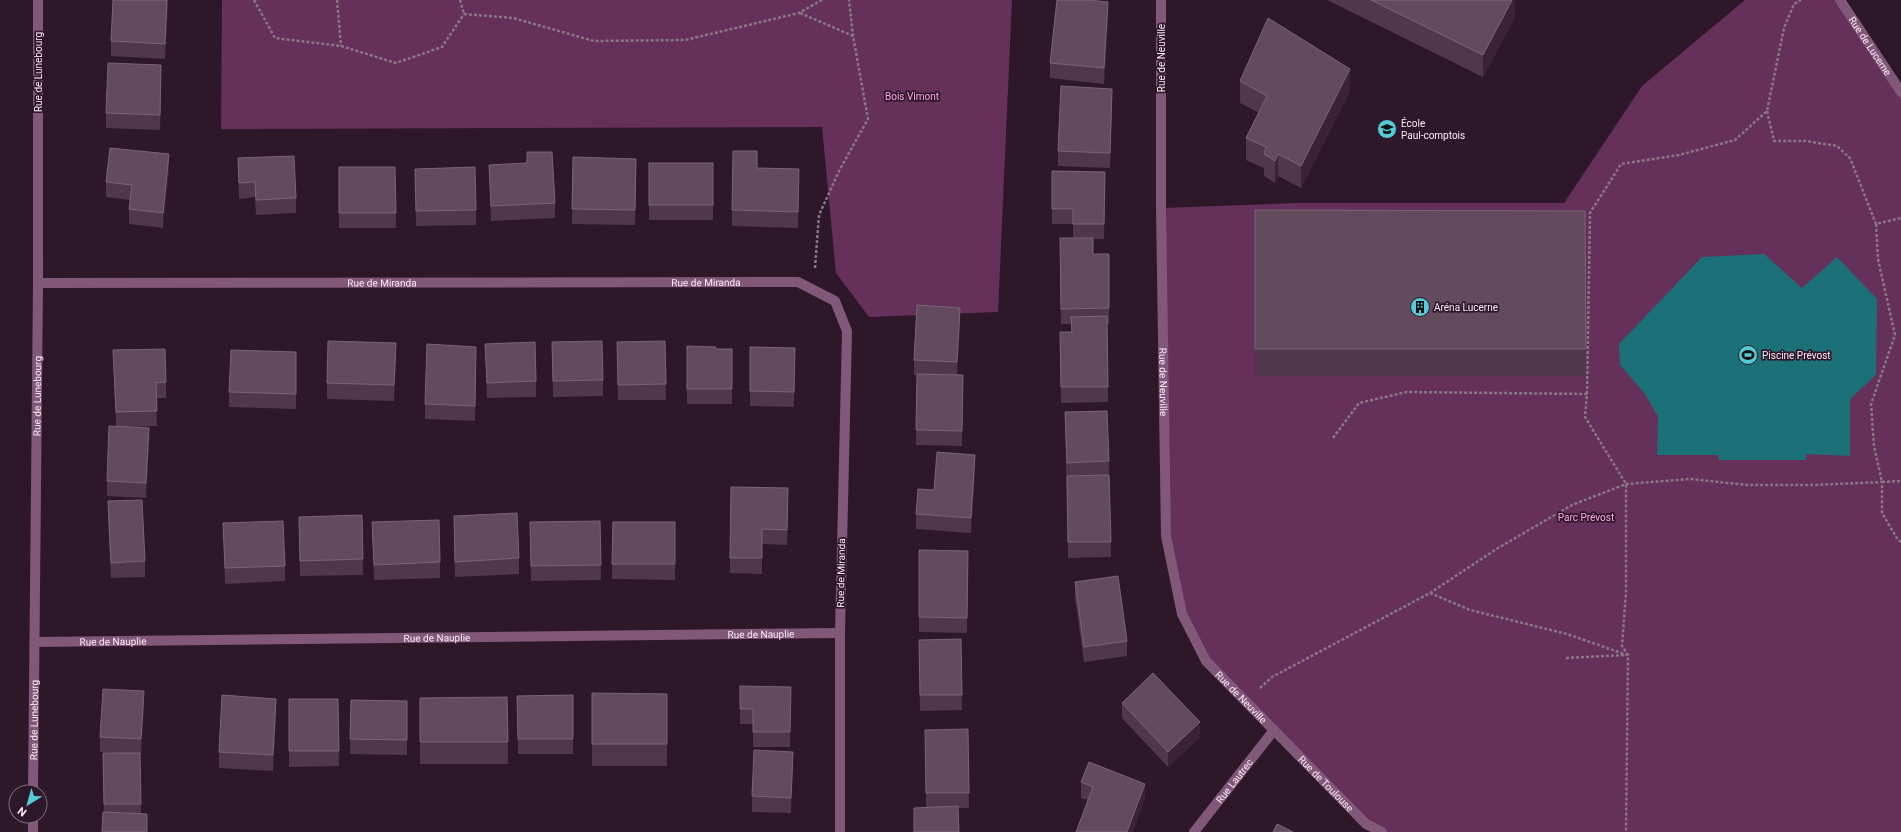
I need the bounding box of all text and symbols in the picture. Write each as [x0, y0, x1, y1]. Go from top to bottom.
street label: Rue de Lucerne [1847, 14, 1894, 77]
street label: Rue de Neuville [1156, 24, 1167, 92]
street label: Rue de Lunebourg [33, 32, 44, 112]
park label: Bois Vimont [885, 91, 939, 102]
place label: École Paul-comptois [1401, 117, 1465, 141]
school or university icon: École Paul-comptois [1376, 118, 1398, 140]
street label: Rue de Miranda [347, 277, 417, 288]
street label: Rue de Miranda [671, 277, 741, 288]
building icon: Aréna Lucerne [1409, 296, 1431, 318]
place label: Aréna Lucerne [1434, 302, 1498, 313]
sports icon: Piscine Prévost [1737, 344, 1759, 366]
street label: Rue de Neuville [1158, 348, 1170, 416]
place label: Piscine Prévost [1762, 350, 1831, 361]
street label: Rue de Lunebourg [31, 356, 43, 436]
park label: Parc Prévost [1558, 512, 1614, 523]
street label: Rue de Miranda [835, 538, 847, 608]
street label: Rue de Nauplie [727, 628, 794, 640]
street label: Rue de Nauplie [403, 632, 470, 643]
street label: Rue de Nauplie [80, 635, 146, 647]
street label: Rue de Neuville [1214, 669, 1269, 725]
street label: Rue de Lunebourg [28, 680, 40, 760]
street label: Rue de Toulouse [1296, 753, 1356, 814]
street label: Rue Lautrec [1213, 757, 1255, 805]
north arrow [8, 784, 48, 824]
text: N [15, 804, 29, 819]

